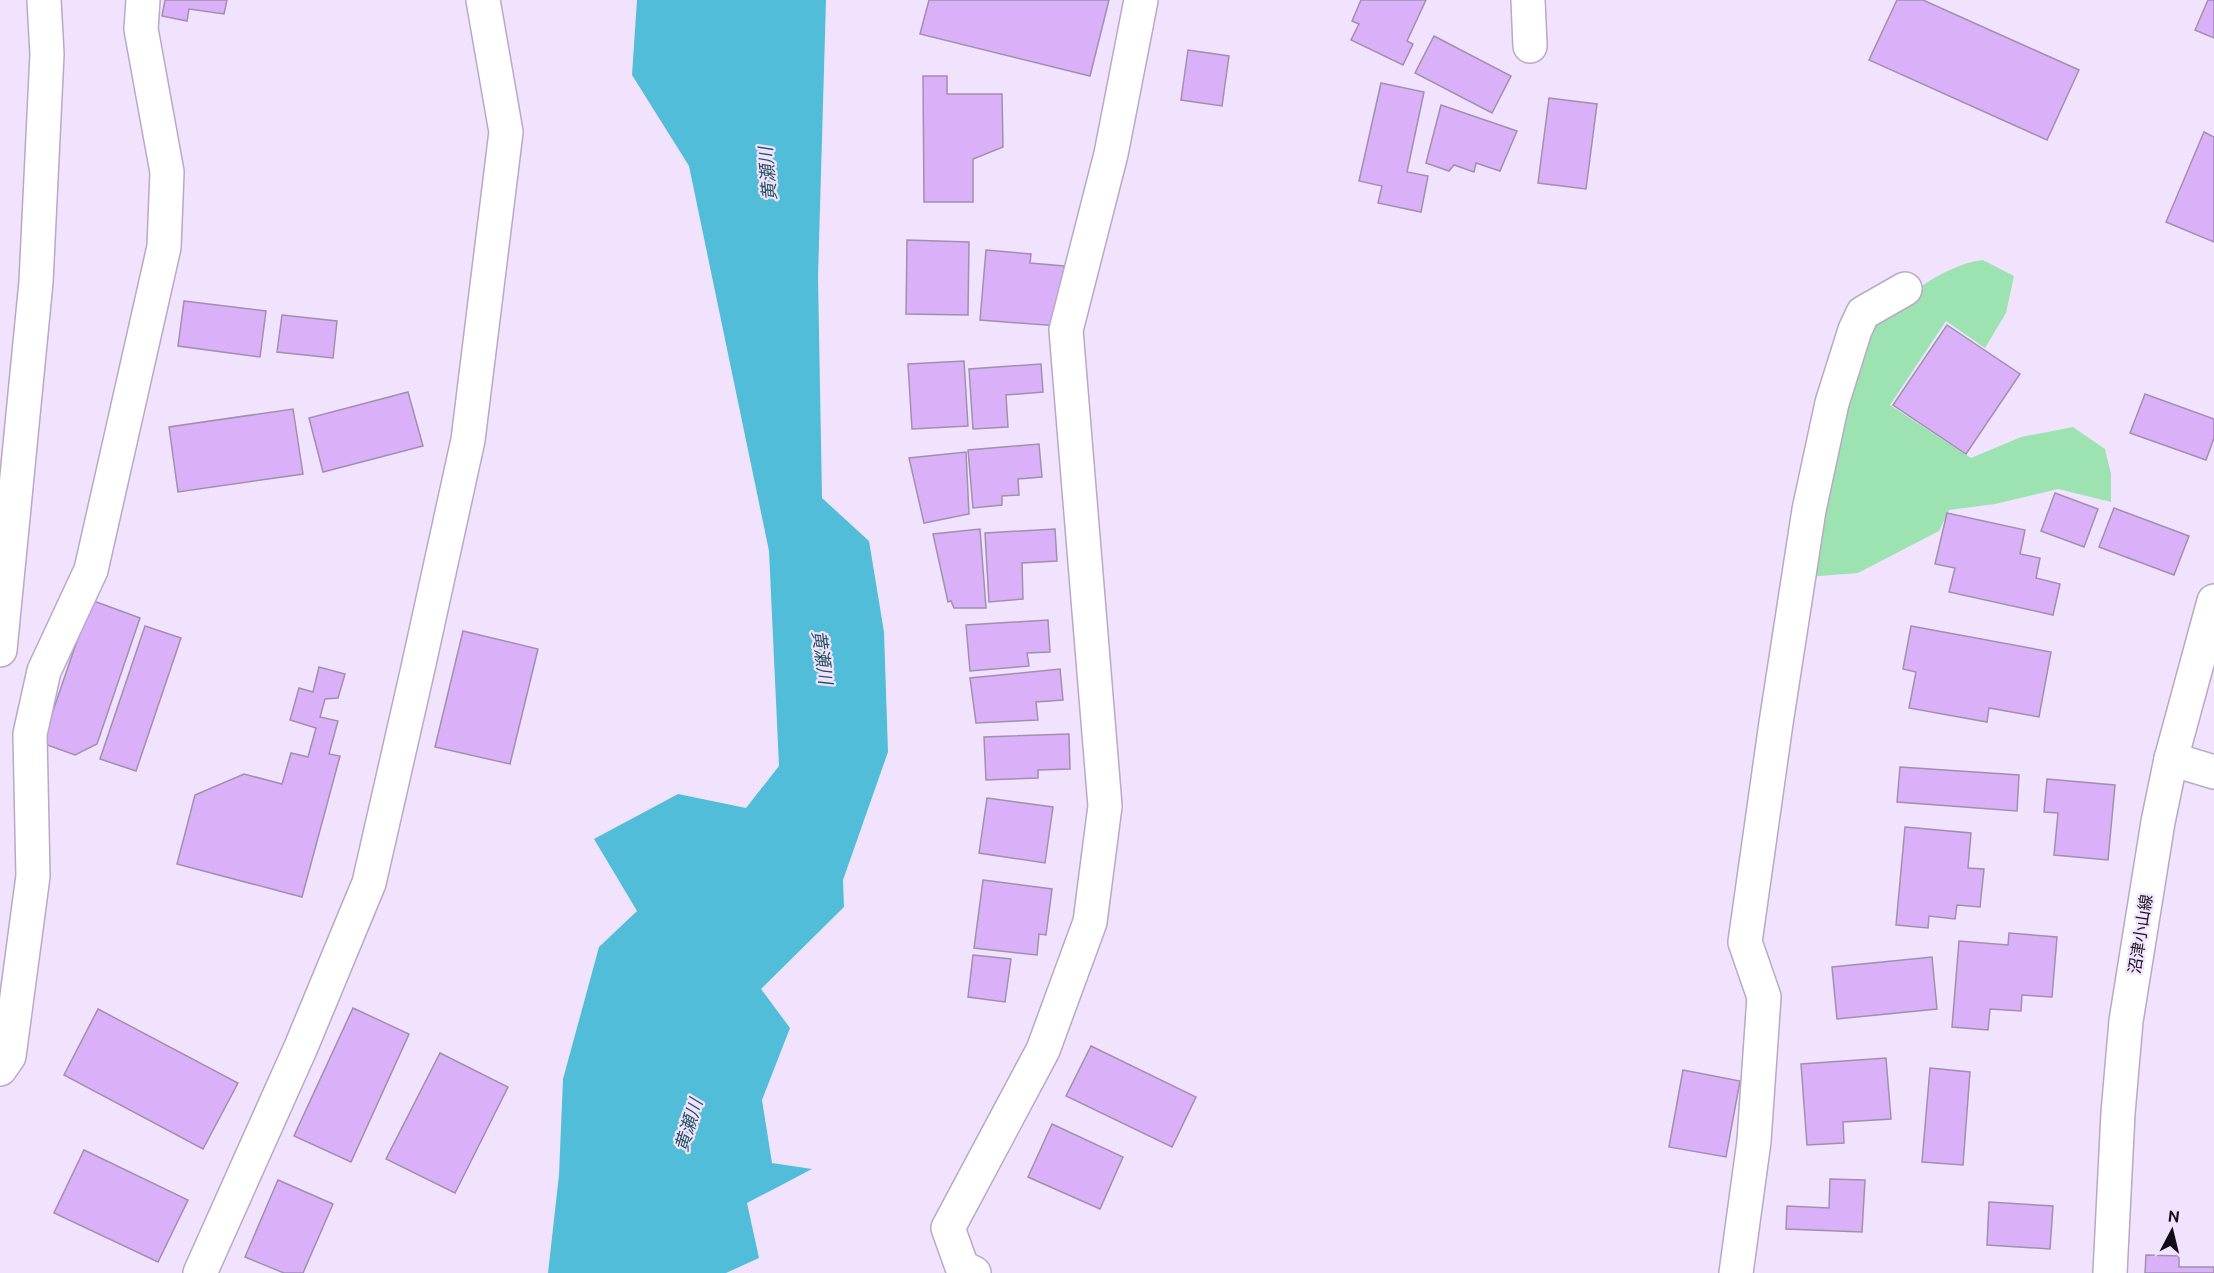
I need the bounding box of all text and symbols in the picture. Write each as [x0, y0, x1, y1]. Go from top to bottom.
water label: 黄瀬川 [755, 144, 779, 202]
water label: 黄瀬川 [809, 629, 837, 687]
street label: 沼津小山線 [2125, 893, 2155, 975]
water label: 黄瀬川 [671, 1094, 706, 1154]
north arrow [2142, 1201, 2202, 1261]
text: N [2167, 1206, 2181, 1226]

